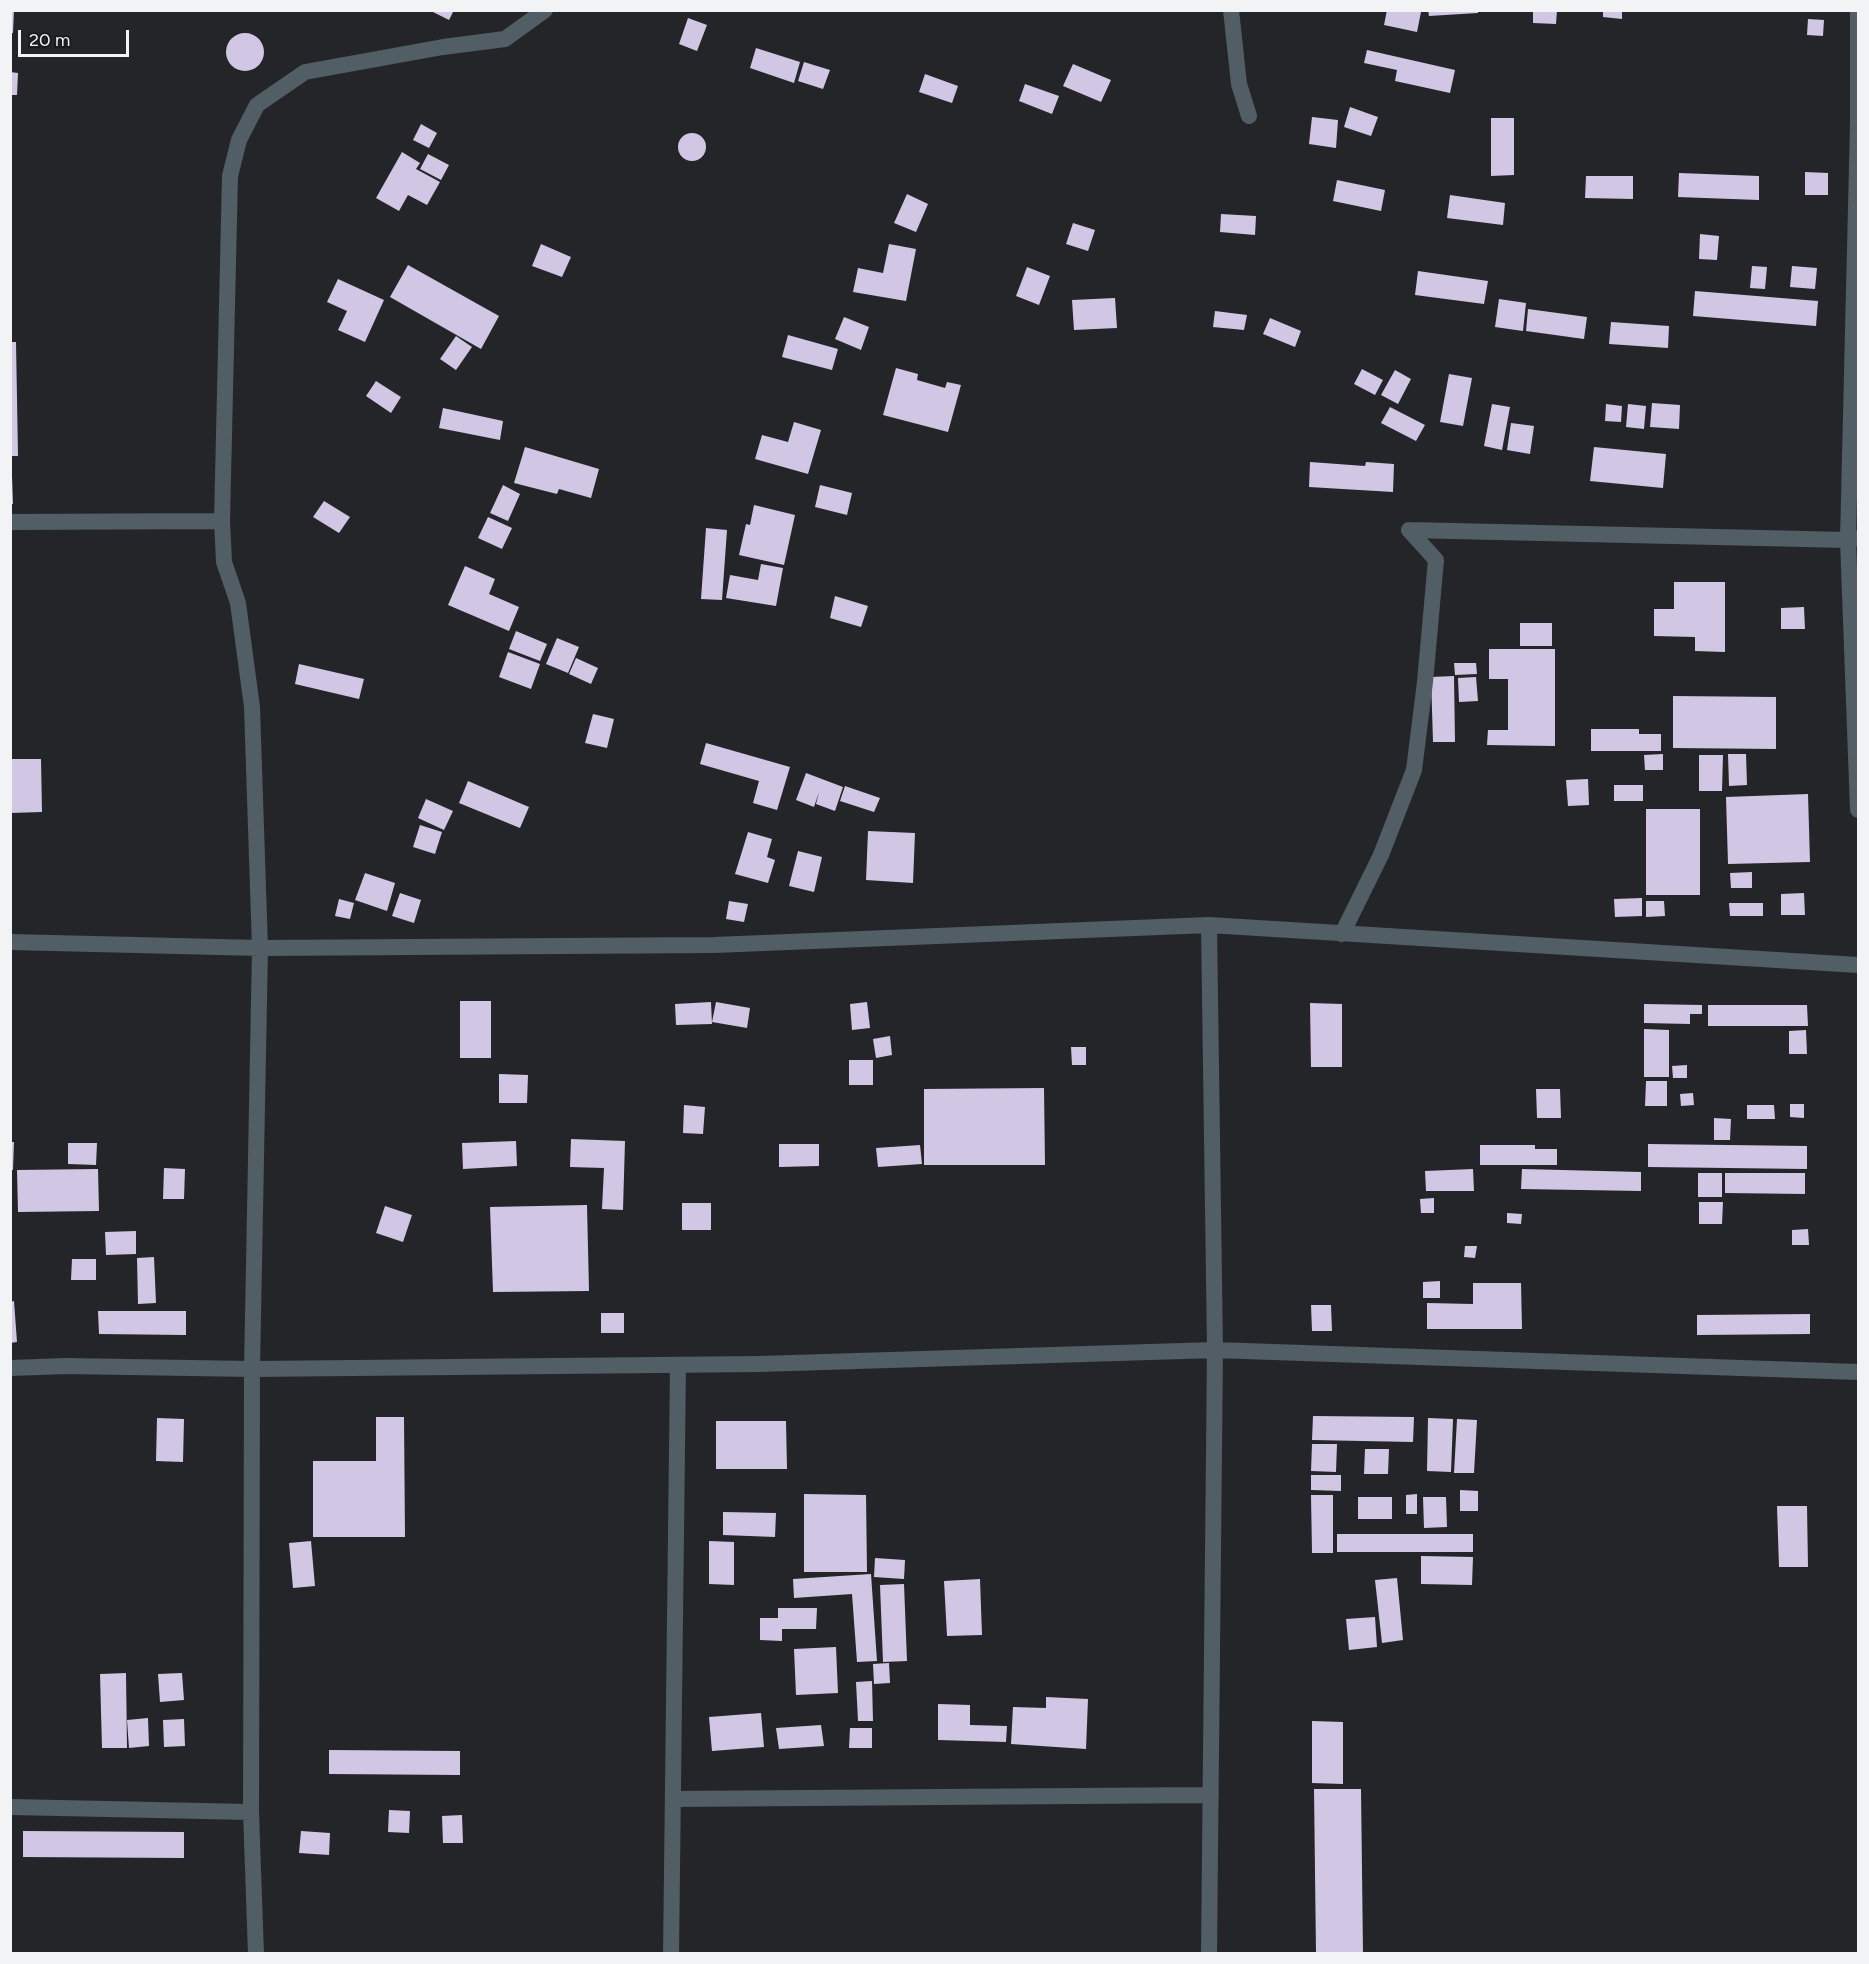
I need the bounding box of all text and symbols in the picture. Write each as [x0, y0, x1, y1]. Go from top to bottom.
scale bar [21, 18, 132, 56]
text: 20 m [29, 29, 70, 51]

